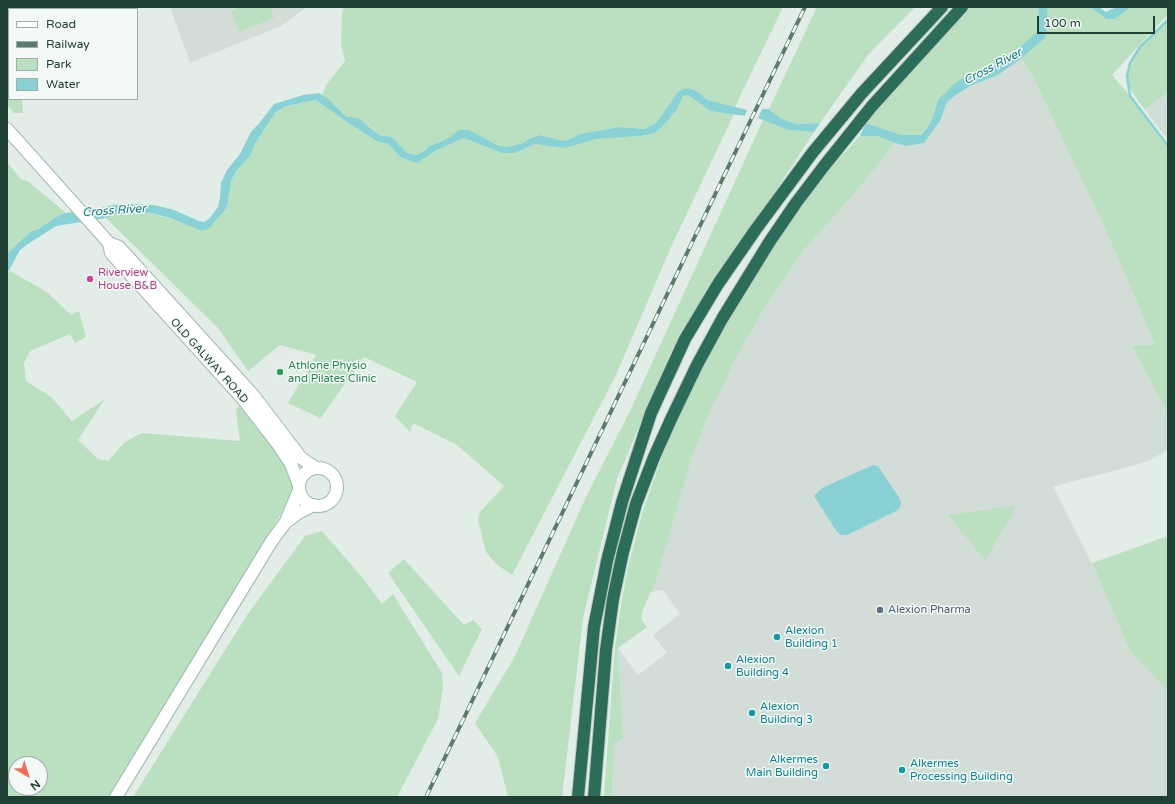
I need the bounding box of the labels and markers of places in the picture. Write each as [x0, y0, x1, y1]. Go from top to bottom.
place label: Riverview House B&B [98, 266, 157, 292]
marker: Riverview House B&B [85, 274, 95, 284]
place label: Athlone Physio and Pilates Clinic [288, 359, 376, 385]
marker: Athlone Physio and Pilates Clinic [275, 367, 285, 377]
place label: Alexion Pharma [888, 603, 971, 617]
marker: Alexion Pharma [875, 605, 885, 615]
place label: Alexion Building 1 [785, 624, 838, 650]
marker: Alexion Building 1 [772, 632, 782, 642]
place label: Alexion Building 4 [736, 653, 789, 679]
marker: Alexion Building 4 [723, 661, 733, 671]
place label: Alexion Building 3 [760, 700, 813, 726]
marker: Alexion Building 3 [747, 708, 757, 718]
place label: Alkermes Main Building [746, 753, 818, 779]
place label: Alkermes Processing Building [910, 757, 1013, 783]
marker: Alkermes Main Building [821, 761, 831, 771]
marker: Alkermes Processing Building [897, 765, 907, 775]

